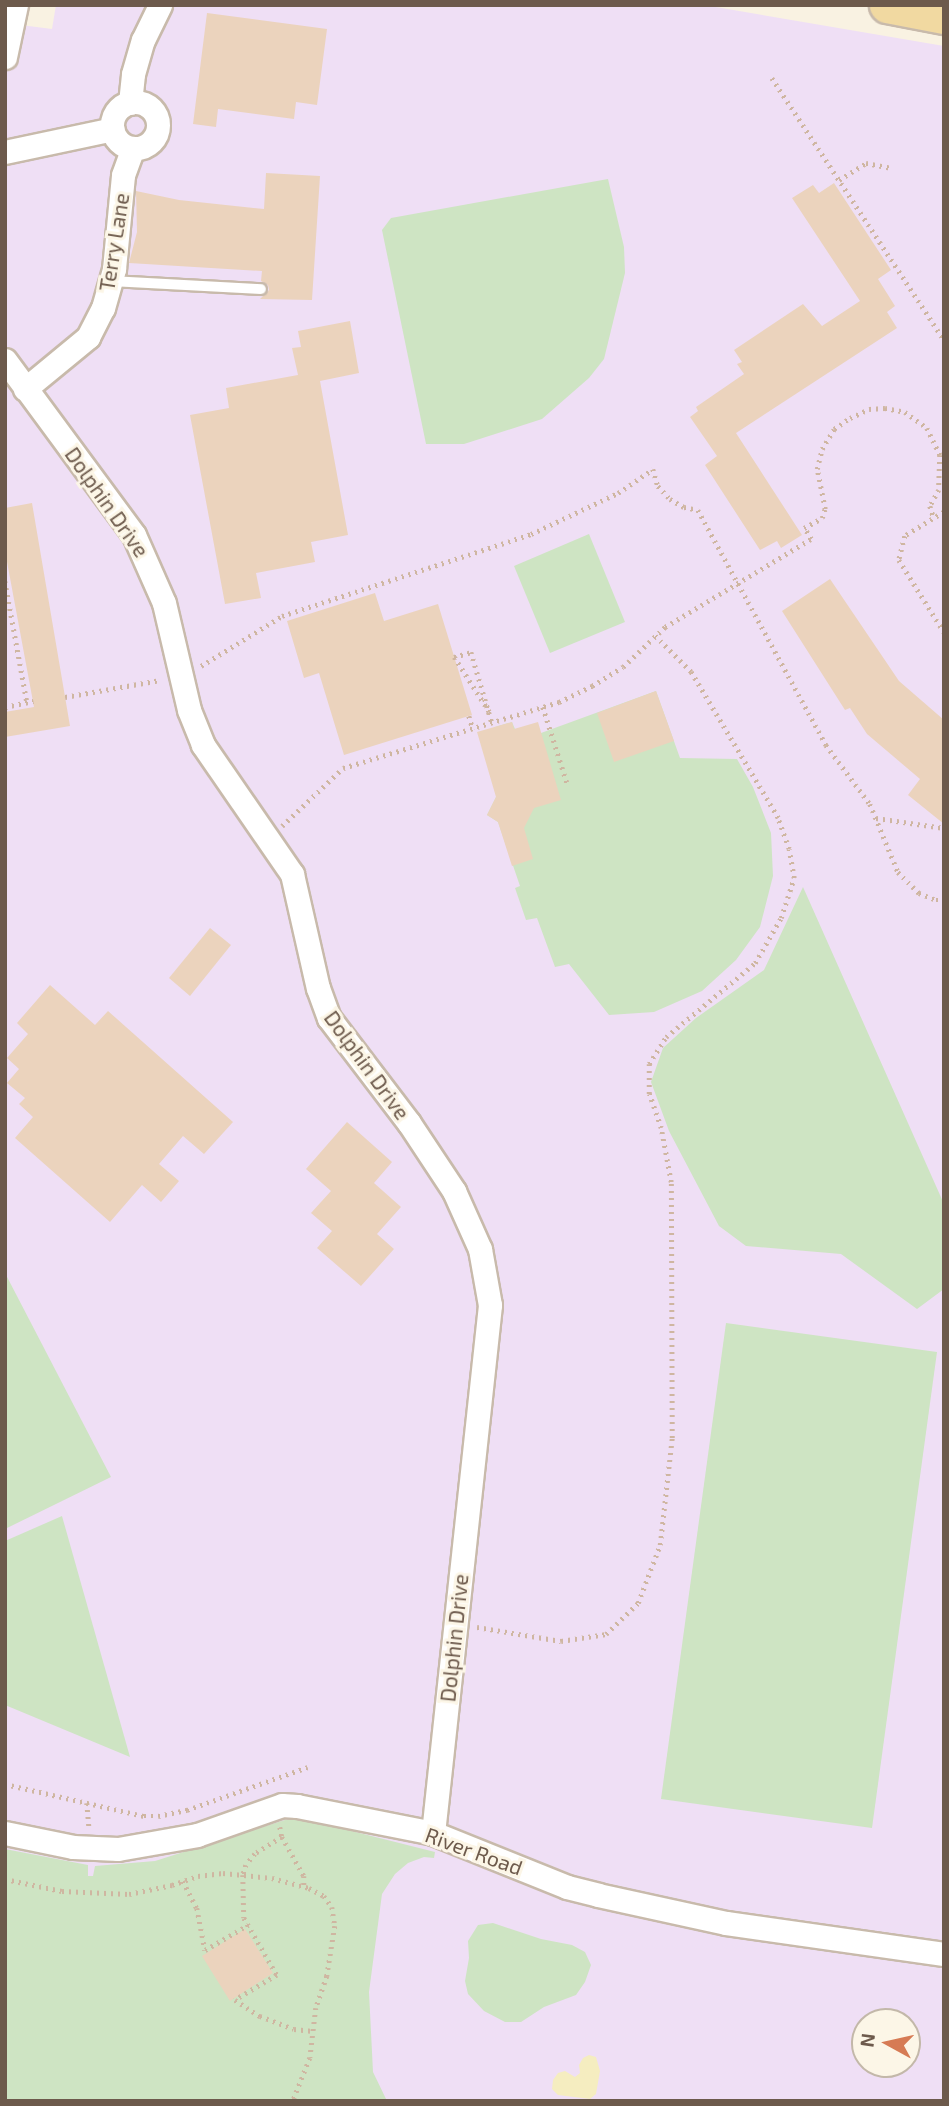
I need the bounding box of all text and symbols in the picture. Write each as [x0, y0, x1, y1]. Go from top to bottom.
street label: Terry Lane [94, 191, 134, 293]
street label: Dolphin Drive [60, 442, 154, 562]
street label: Dolphin Drive [319, 1006, 415, 1124]
street label: Dolphin Drive [435, 1573, 473, 1703]
street label: River Road [422, 1822, 526, 1880]
north arrow [851, 2008, 921, 2078]
text: N [854, 2032, 879, 2049]

